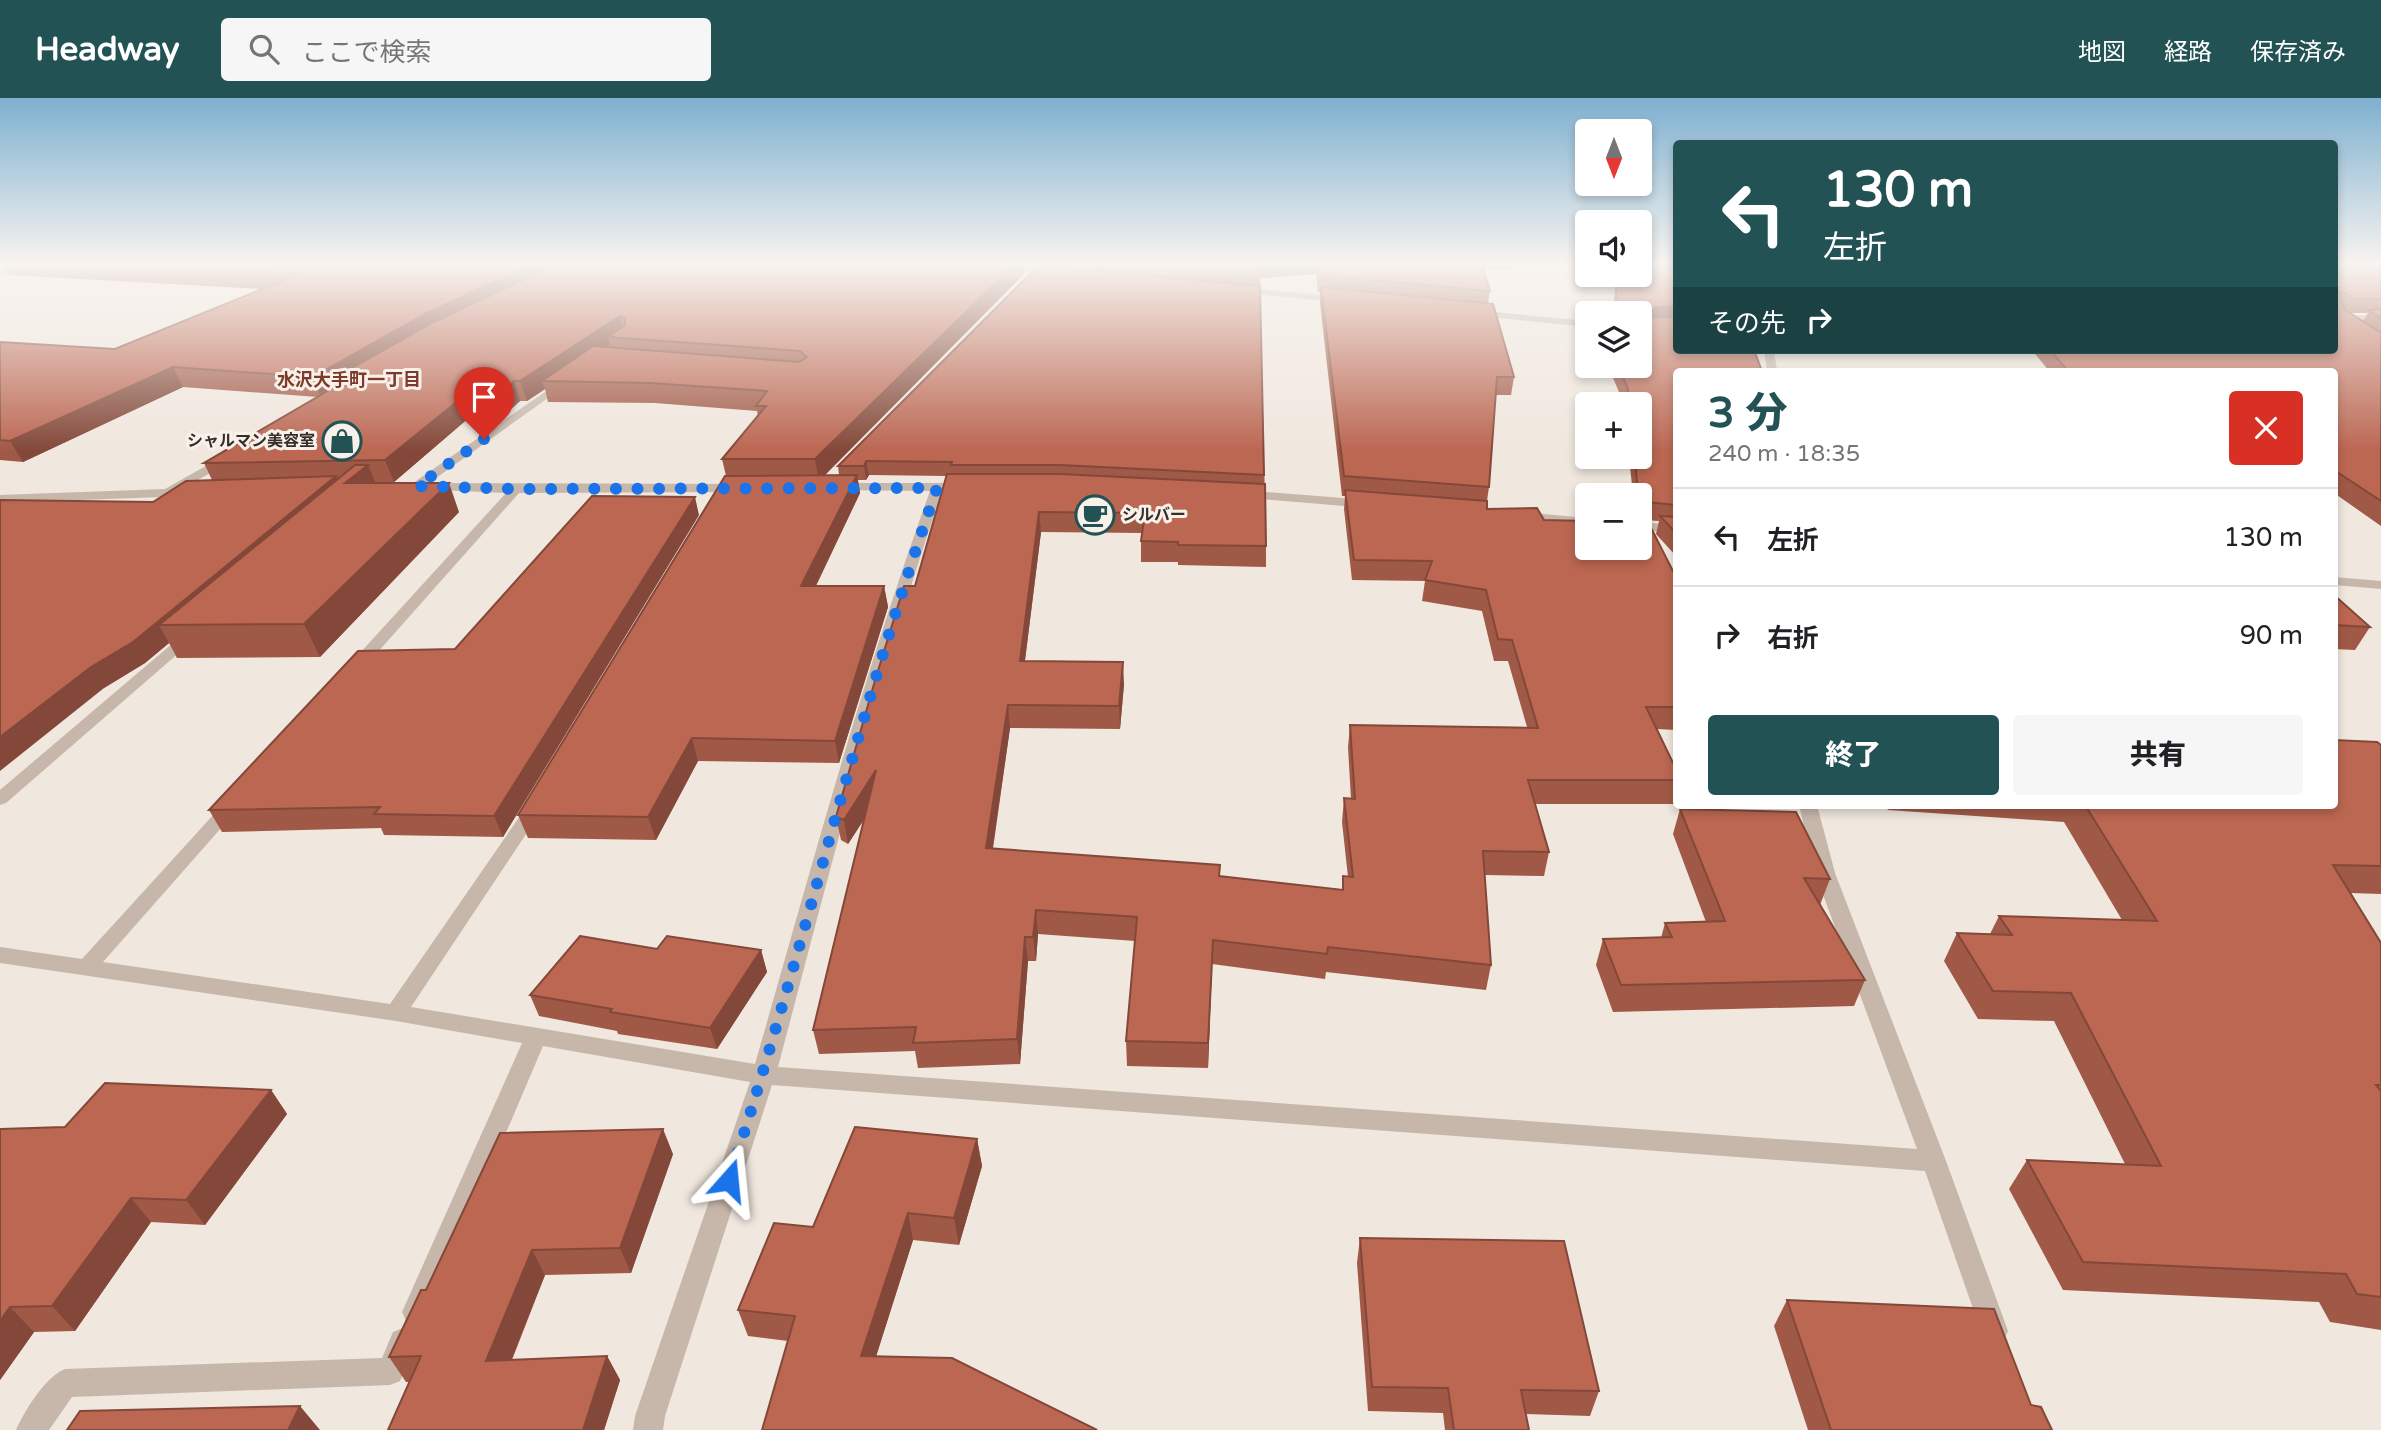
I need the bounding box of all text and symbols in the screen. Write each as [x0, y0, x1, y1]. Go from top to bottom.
search box [221, 18, 711, 81]
text: Headway [35, 30, 179, 69]
icon: search [245, 30, 283, 68]
text: ここで検索 [301, 37, 431, 68]
text: 地図 [2078, 38, 2126, 67]
text: 経路 [2164, 38, 2212, 67]
text: 保存済み [2250, 38, 2346, 67]
north arrow [1575, 119, 1652, 196]
map controls [1575, 119, 1652, 560]
text: 130 m [1823, 161, 1973, 220]
icon: left [1708, 168, 1799, 259]
button: sound [1575, 210, 1652, 287]
text: 左折 [1823, 229, 1887, 267]
button: layers [1575, 301, 1652, 378]
icon: right [1800, 301, 1838, 339]
text: その先 [1708, 308, 1786, 339]
pin [454, 367, 514, 439]
district label: 水沢大手町一丁目 [277, 369, 421, 391]
icon: arrive [465, 378, 503, 416]
text: 3 分 [1708, 388, 1787, 439]
button: close [2229, 391, 2303, 465]
button: + [1575, 392, 1652, 469]
shop icon: シャルマン美容室 [321, 420, 363, 462]
place label: シャルマン美容室 [187, 431, 315, 451]
text: 240 m · 18:35 [1708, 440, 1860, 468]
button: − [1575, 483, 1652, 560]
cafe icon: シルバー [1074, 494, 1116, 536]
place label: シルバー [1122, 505, 1186, 525]
icon: left [1708, 518, 1746, 556]
text: 130 m [2223, 522, 2303, 553]
text: 左折 [1767, 525, 1819, 556]
icon: right [1708, 616, 1746, 654]
text: 90 m [2240, 620, 2303, 651]
text: 右折 [1767, 623, 1819, 654]
button: 終了 [1708, 715, 1999, 795]
button: 共有 [2013, 715, 2303, 795]
position arrow [692, 1143, 766, 1217]

